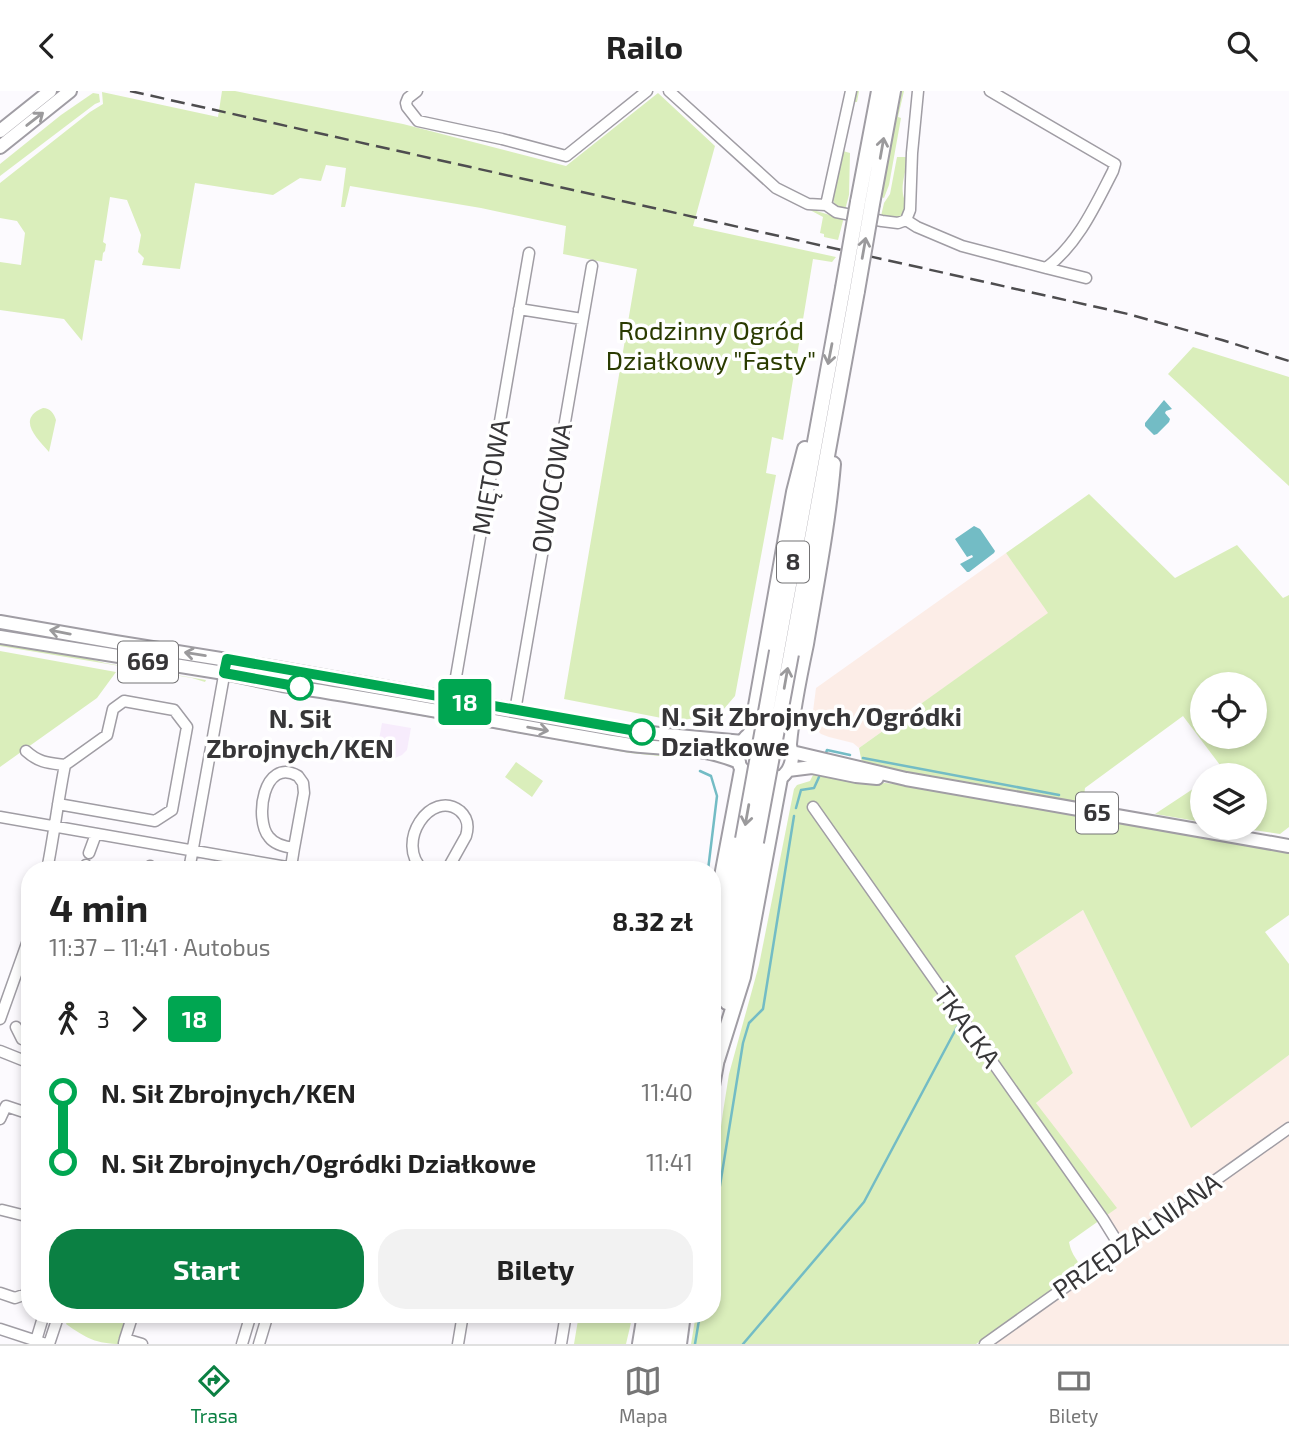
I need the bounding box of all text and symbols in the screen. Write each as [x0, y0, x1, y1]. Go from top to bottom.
icon: back [28, 27, 66, 65]
text: Railo [606, 27, 683, 65]
icon: search [1223, 27, 1261, 65]
one-way arrow [25, 111, 44, 126]
one-way arrow [876, 137, 890, 160]
one-way arrow [858, 237, 871, 259]
park label: Rodzinny Ogród Działkowy "Fasty" [606, 314, 816, 375]
one-way arrow [823, 342, 837, 365]
street label: MIĘTOWA [464, 417, 515, 537]
street label: OWOCOWA [524, 420, 577, 555]
road number: 8 [777, 541, 809, 583]
one-way arrow [49, 625, 72, 638]
road number: 669 [118, 641, 178, 683]
one-way arrow [184, 648, 207, 661]
one-way arrow [780, 667, 793, 690]
map controls [1190, 672, 1267, 840]
button: locate [1190, 672, 1267, 749]
marker: N. Sił Zbrojnych/KEN [287, 674, 313, 700]
line badge: 18 [434, 679, 496, 725]
text: 18 [452, 687, 478, 716]
place label: N. Sił Zbrojnych/Ogródki Działkowe [661, 700, 962, 761]
place label: N. Sił Zbrojnych/KEN [206, 702, 394, 764]
marker: N. Sił Zbrojnych/Ogródki Działkowe [629, 719, 655, 745]
one-way arrow [526, 723, 549, 736]
button: layers [1190, 763, 1267, 840]
road number: 65 [1076, 793, 1118, 833]
one-way arrow [740, 803, 754, 826]
text: 4 min [49, 884, 148, 930]
text: 8.32 zł [612, 905, 693, 936]
text: 11:37 – 11:41 · Autobus [49, 933, 271, 961]
street label: TKACKA [928, 979, 1008, 1073]
icon: walk [49, 1000, 87, 1038]
icon: forward [120, 1000, 158, 1038]
text: 18 [182, 1004, 207, 1033]
text: 3 [97, 1005, 110, 1033]
text: N. Sił Zbrojnych/KEN [101, 1077, 356, 1108]
text: 11:40 [641, 1078, 693, 1106]
text: N. Sił Zbrojnych/Ogródki Działkowe [101, 1147, 536, 1178]
text: 11:41 [646, 1148, 693, 1176]
street label: PRZĘDZALNIANA [1046, 1165, 1226, 1304]
button: Start [49, 1229, 364, 1309]
button: Bilety [378, 1229, 693, 1309]
tab: Trasa [191, 1362, 238, 1427]
tab: Mapa [619, 1362, 668, 1427]
tab: Bilety [1049, 1362, 1098, 1427]

